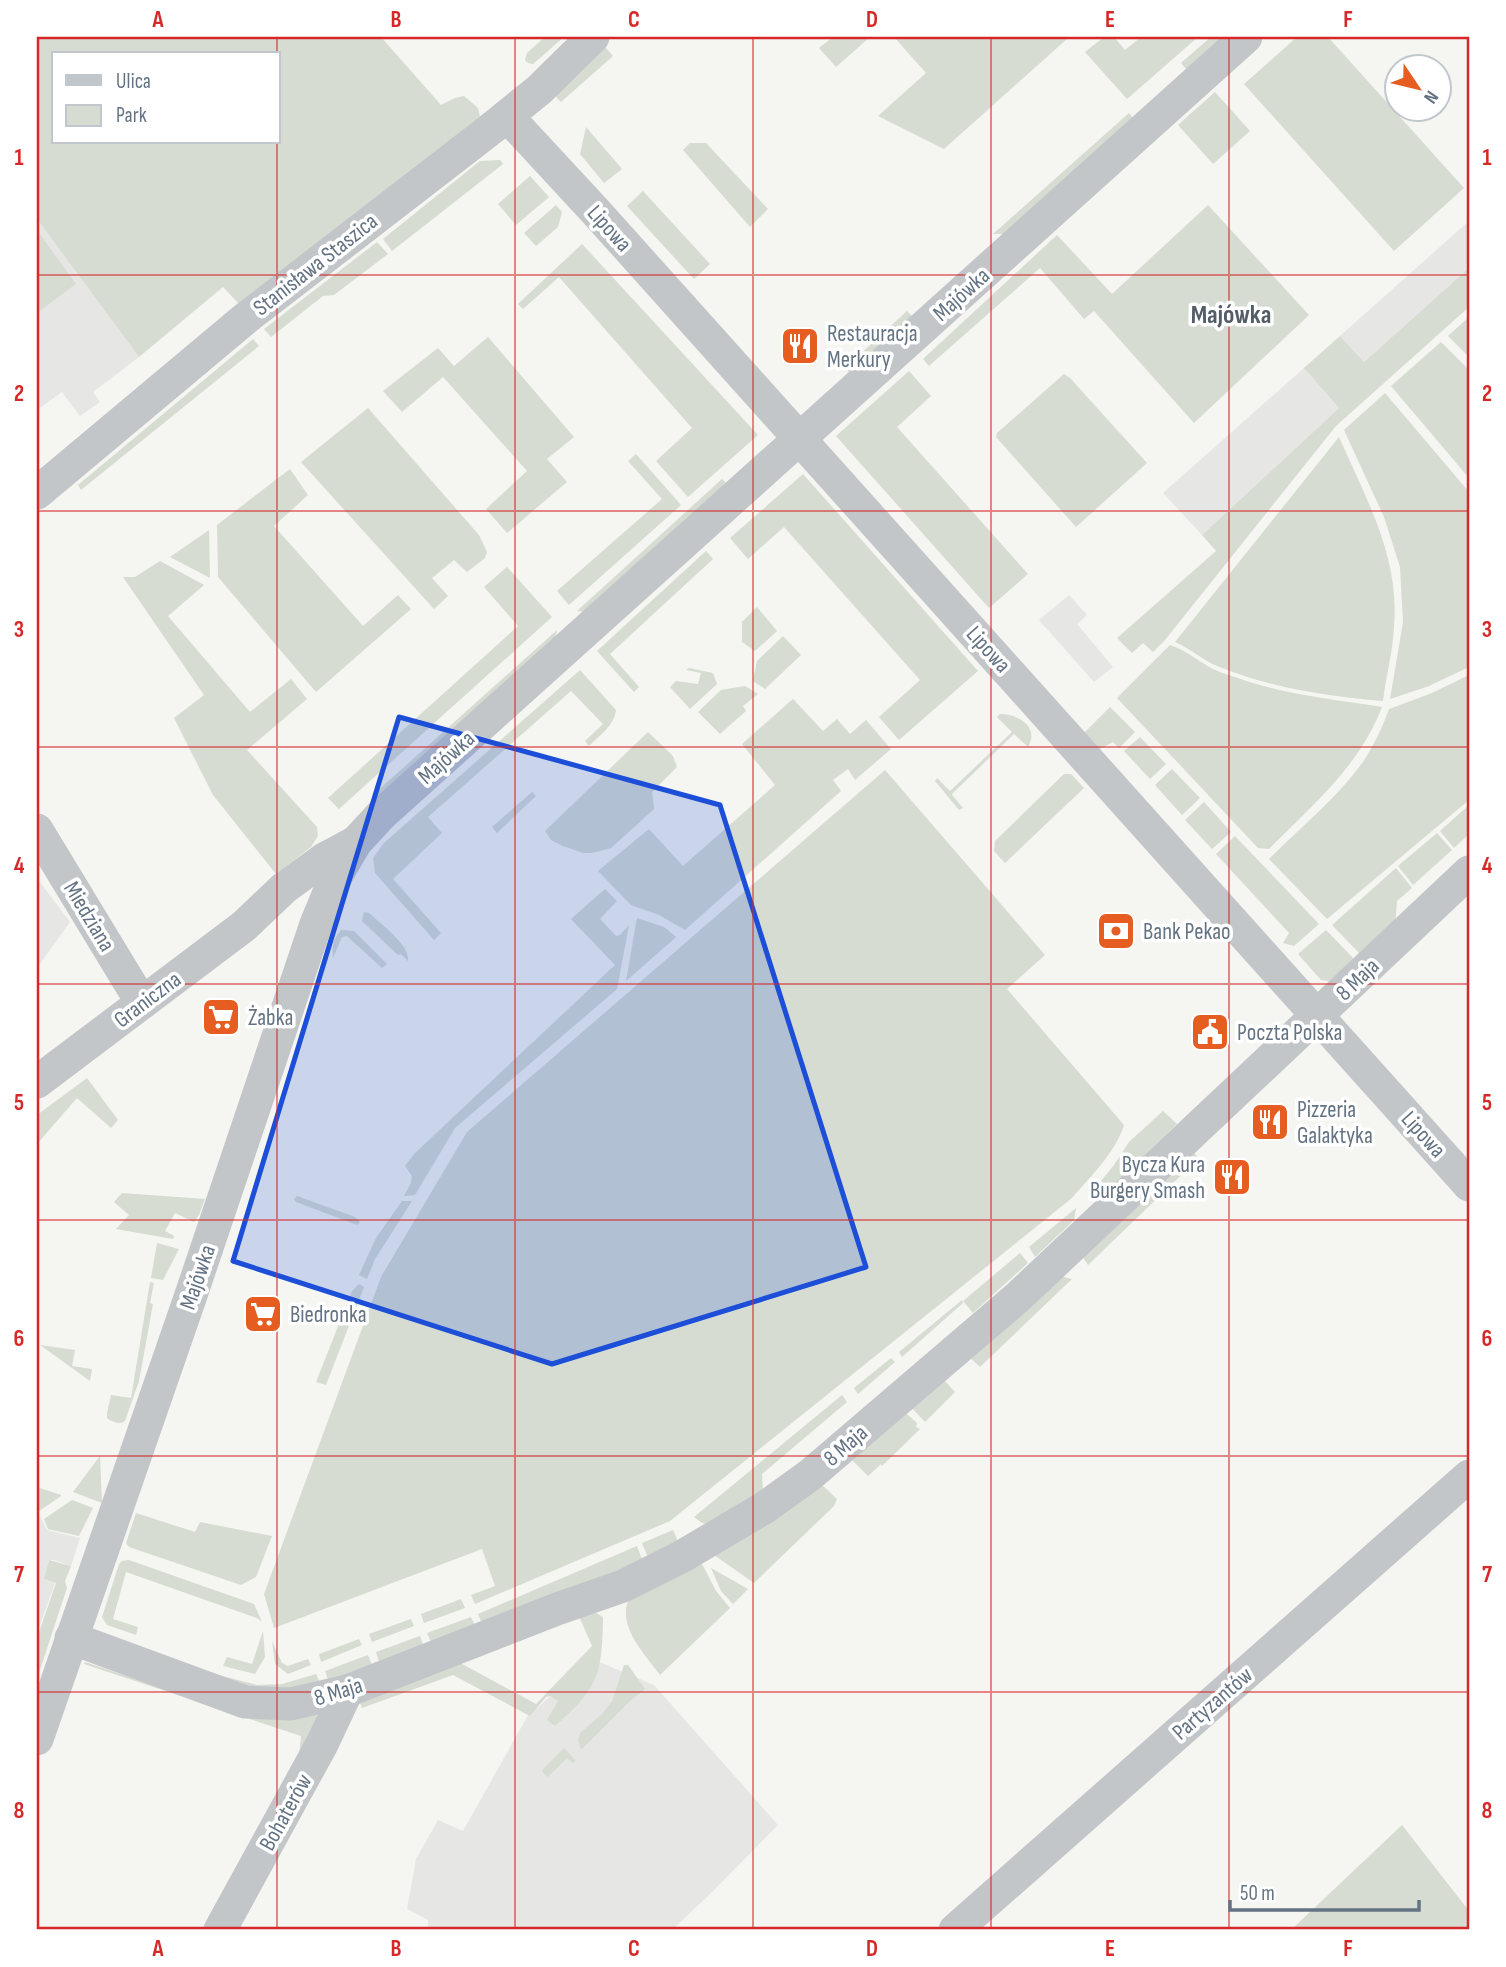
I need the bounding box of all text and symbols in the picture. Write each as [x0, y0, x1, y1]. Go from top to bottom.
text: A [152, 6, 165, 34]
text: B [391, 6, 402, 34]
text: C [628, 6, 640, 34]
text: D [866, 6, 878, 34]
text: E [1105, 6, 1115, 34]
text: F [1343, 6, 1353, 34]
legend [52, 52, 280, 144]
north arrow [1384, 52, 1454, 122]
text: Ulica [116, 69, 151, 94]
text: N [1418, 86, 1443, 108]
text: Park [116, 103, 147, 128]
text: 1 [14, 144, 24, 172]
text: 1 [1482, 144, 1492, 172]
street label: Lipowa [581, 200, 637, 258]
street label: Stanisława Staszica [248, 208, 383, 322]
street label: Majówka [928, 262, 996, 327]
district label: Majówka [1191, 300, 1271, 331]
place label: Restauracja Merkury [827, 320, 917, 374]
restaurant icon: Restauracja Merkury [779, 325, 821, 367]
text: 2 [14, 380, 24, 408]
text: 2 [1482, 380, 1492, 408]
text: 3 [14, 616, 24, 644]
text: 3 [1482, 616, 1492, 644]
street label: Lipowa [960, 621, 1016, 679]
street label: Majówka [413, 725, 481, 790]
text: 4 [14, 852, 25, 880]
text: 4 [1482, 852, 1493, 880]
street label: Miedziana [57, 876, 121, 957]
bank icon: Bank Pekao [1095, 910, 1137, 952]
place label: Bank Pekao [1143, 918, 1231, 946]
street label: 8 Maja [1330, 953, 1385, 1007]
street label: Graniczna [109, 966, 187, 1034]
supermarket icon: Żabka [200, 996, 242, 1038]
place label: Żabka [248, 1004, 293, 1032]
public building icon: Poczta Polska [1189, 1011, 1231, 1053]
place label: Poczta Polska [1237, 1019, 1342, 1047]
text: 5 [14, 1089, 24, 1117]
text: 5 [1482, 1089, 1492, 1117]
place label: Pizzeria Galaktyka [1297, 1096, 1373, 1150]
restaurant icon: Pizzeria Galaktyka [1249, 1101, 1291, 1143]
street label: Lipowa [1395, 1106, 1451, 1164]
place label: Bycza Kura Burgery Smash [1090, 1151, 1205, 1205]
restaurant icon: Bycza Kura Burgery Smash [1211, 1156, 1253, 1198]
street label: Majówka [174, 1241, 222, 1313]
supermarket icon: Biedronka [242, 1293, 284, 1335]
place label: Biedronka [290, 1301, 367, 1329]
text: 6 [14, 1325, 24, 1353]
text: 6 [1482, 1325, 1492, 1353]
street label: 8 Maja [818, 1419, 873, 1472]
text: 7 [14, 1561, 24, 1589]
text: 7 [1482, 1561, 1492, 1589]
street label: Partyzantów [1167, 1661, 1259, 1746]
street label: 8 Maja [311, 1671, 366, 1713]
street label: Bohaterów [253, 1769, 318, 1856]
text: 8 [14, 1797, 25, 1825]
text: 8 [1482, 1797, 1493, 1825]
scale bar [1230, 1869, 1418, 1913]
text: 50 m [1240, 1881, 1275, 1906]
text: A [152, 1935, 165, 1963]
text: B [391, 1935, 402, 1963]
text: C [628, 1935, 640, 1963]
text: D [866, 1935, 878, 1963]
text: E [1105, 1935, 1115, 1963]
text: F [1343, 1935, 1353, 1963]

